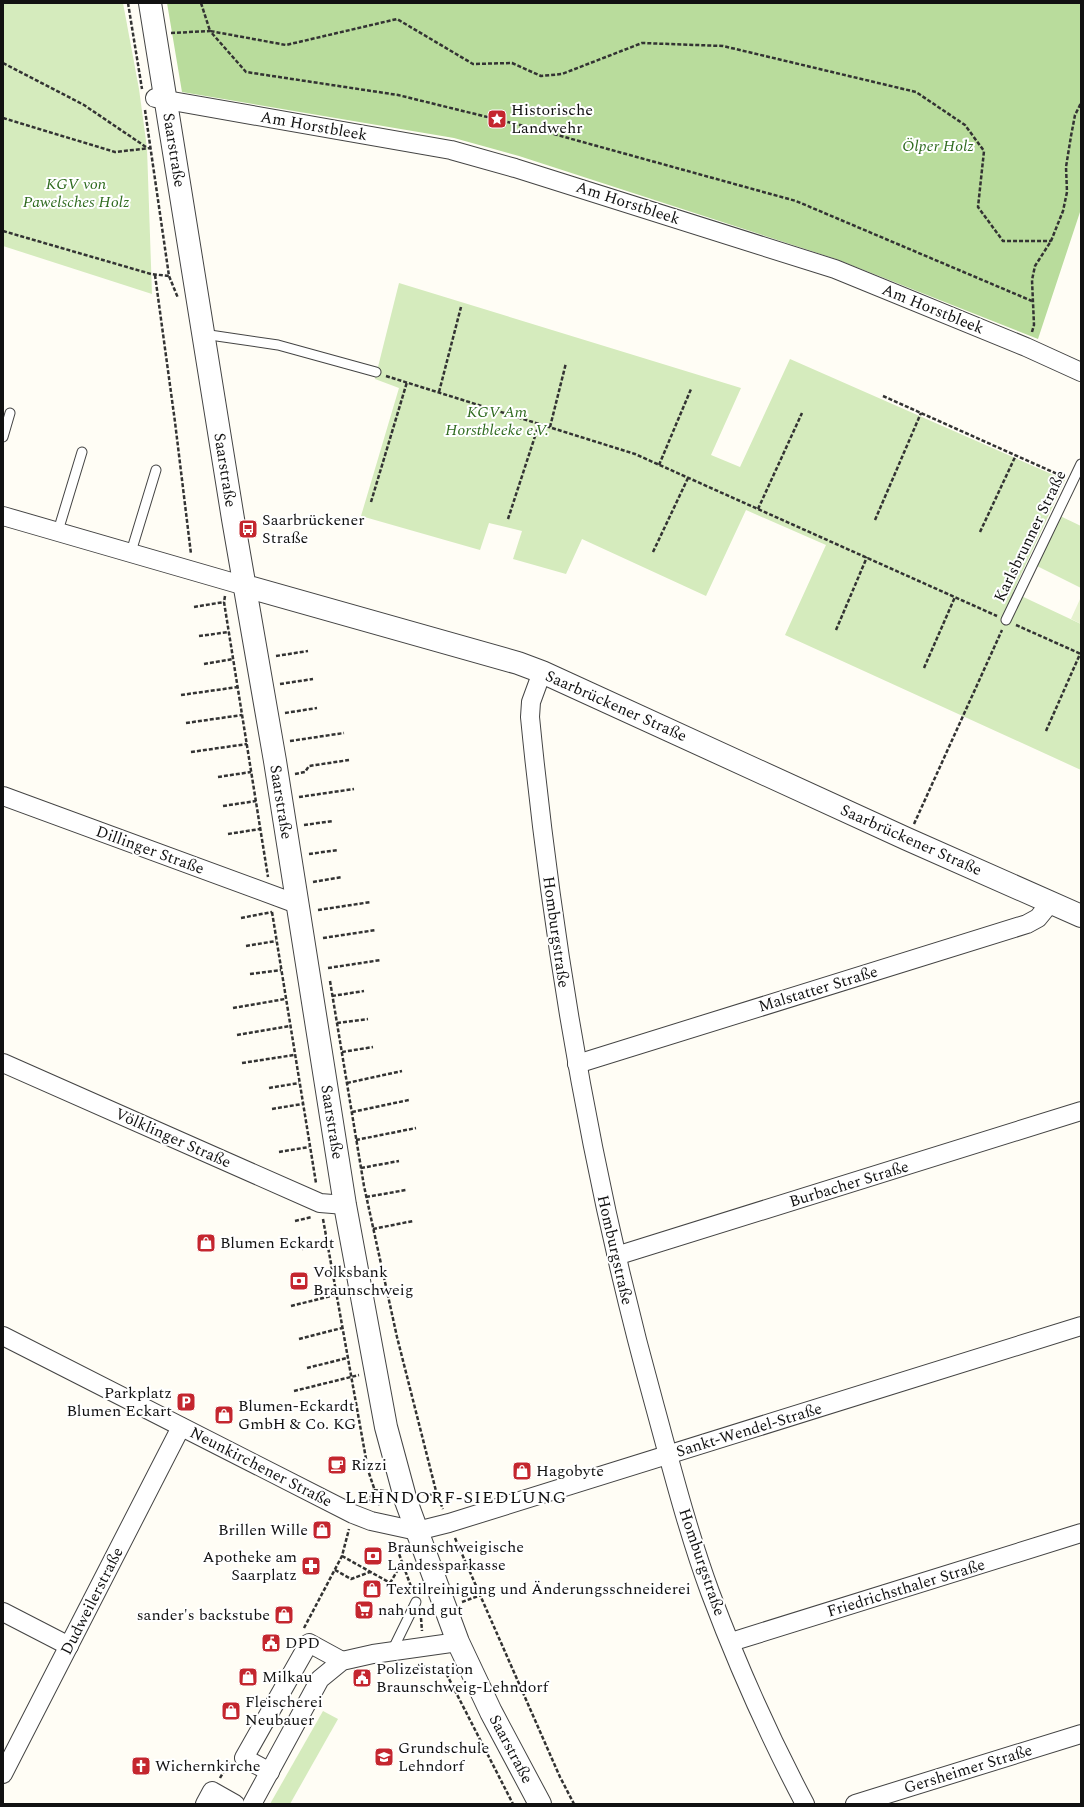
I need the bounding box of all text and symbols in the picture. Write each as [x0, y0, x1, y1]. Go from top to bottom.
place label: Historische Landwehr [511, 98, 593, 140]
street label: Am Horstbleek [259, 105, 369, 147]
place icon: Historische Landwehr [486, 108, 508, 130]
street label: Saarstraße [156, 111, 192, 189]
park label: Ölper Holz [902, 134, 974, 158]
park label: KGV von Pawelsches Holz [23, 172, 129, 214]
street label: Am Horstbleek [573, 175, 683, 231]
street label: Am Horstbleek [878, 278, 988, 340]
park label: KGV Am Horstbleeke e.V. [445, 400, 549, 442]
street label: Saarstraße [207, 431, 243, 509]
street label: Karlsbrunner Straße [988, 466, 1072, 606]
place label: Saarbrückener Straße [262, 508, 365, 550]
bus stop icon: Saarbrückener Straße [237, 518, 259, 540]
street label: Saarbrückener Straße [541, 664, 691, 748]
street label: Saarstraße [263, 763, 299, 841]
street label: Saarbrückener Straße [836, 798, 986, 882]
street label: Dillinger Straße [92, 819, 208, 881]
street label: Homburgstraße [536, 875, 576, 989]
street label: Malstatter Straße [755, 959, 881, 1019]
street label: Saarstraße [314, 1083, 350, 1161]
street label: Völklinger Straße [111, 1102, 235, 1174]
street label: Burbacher Straße [786, 1154, 912, 1214]
street label: Homburgstraße [591, 1193, 639, 1307]
place label: Blumen Eckardt [220, 1231, 335, 1255]
shop icon: Blumen Eckardt [195, 1232, 217, 1254]
place label: Volksbank Braunschweig [313, 1260, 413, 1302]
bank icon: Volksbank Braunschweig [288, 1270, 310, 1292]
place label: Parkplatz Blumen Eckart [67, 1381, 172, 1423]
parking icon: Parkplatz Blumen Eckart [175, 1391, 197, 1413]
place label: Blumen-Eckardt GmbH & Co. KG [238, 1394, 356, 1436]
street label: Sankt-Wendel-Straße [673, 1396, 825, 1464]
shop icon: Blumen-Eckardt GmbH & Co. KG [213, 1404, 235, 1426]
street label: Neunkirchener Straße [186, 1421, 336, 1513]
place label: Rizzi [351, 1453, 387, 1477]
cafe icon: Rizzi [326, 1454, 348, 1476]
place label: Hagobyte [536, 1459, 604, 1483]
shop icon: Hagobyte [511, 1460, 533, 1482]
district label: LEHNDORF-SIEDLUNG [345, 1484, 567, 1511]
street label: Homburgstraße [672, 1505, 732, 1619]
place label: Brillen Wille [218, 1518, 308, 1542]
shop icon: Brillen Wille [311, 1519, 333, 1541]
place label: Braunschweigische Landessparkasse [387, 1535, 524, 1577]
street label: Dudweilerstraße [54, 1543, 130, 1659]
place label: Apotheke am Saarplatz [203, 1545, 297, 1587]
bank icon: Braunschweigische Landessparkasse [362, 1545, 384, 1567]
street label: Friedrichsthaler Straße [824, 1553, 988, 1623]
pharmacy icon: Apotheke am Saarplatz [300, 1555, 322, 1577]
place label: Textilreinigung und Änderungsschneiderei [386, 1577, 691, 1601]
shop icon: Textilreinigung und Änderungsschneiderei [361, 1578, 383, 1600]
place label: nah und gut [378, 1598, 463, 1622]
supermarket icon: nah und gut [353, 1599, 375, 1621]
place label: sander's backstube [137, 1603, 270, 1627]
shop icon: sander's backstube [273, 1604, 295, 1626]
place label: DPD [285, 1631, 320, 1655]
public building icon: DPD [260, 1632, 282, 1654]
place label: Polizeistation Braunschweig-Lehndorf [376, 1657, 550, 1699]
place label: Milkau [262, 1665, 313, 1689]
shop icon: Milkau [237, 1666, 259, 1688]
public building icon: Polizeistation Braunschweig-Lehndorf [351, 1667, 373, 1689]
place label: Fleischerei Neubauer [245, 1690, 323, 1732]
shop icon: Fleischerei Neubauer [220, 1700, 242, 1722]
street label: Saarstraße [483, 1710, 539, 1788]
place label: Grundschule Lehndorf [398, 1736, 489, 1778]
street label: Gersheimer Straße [901, 1738, 1035, 1800]
school or university icon: Grundschule Lehndorf [373, 1746, 395, 1768]
place label: Wichernkirche [155, 1754, 261, 1778]
church icon: Wichernkirche [130, 1755, 152, 1777]

